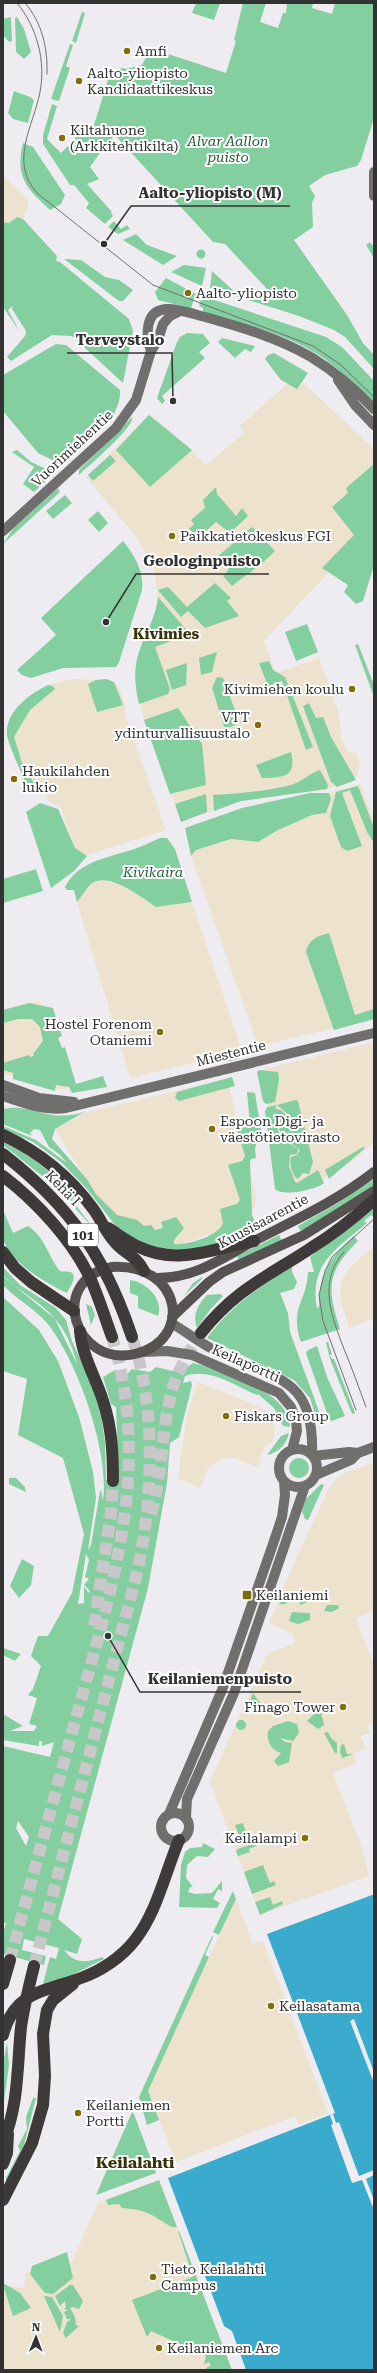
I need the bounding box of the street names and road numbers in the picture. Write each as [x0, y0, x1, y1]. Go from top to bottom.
street label: Vuorimiehentie [28, 406, 116, 490]
street label: Miestentie [194, 1037, 268, 1069]
street label: Kehä I [42, 1167, 84, 1209]
street label: Kuusisaarentie [215, 1190, 311, 1251]
road number: 101 [68, 1224, 98, 1246]
street label: Keilaportti [210, 1341, 283, 1385]

